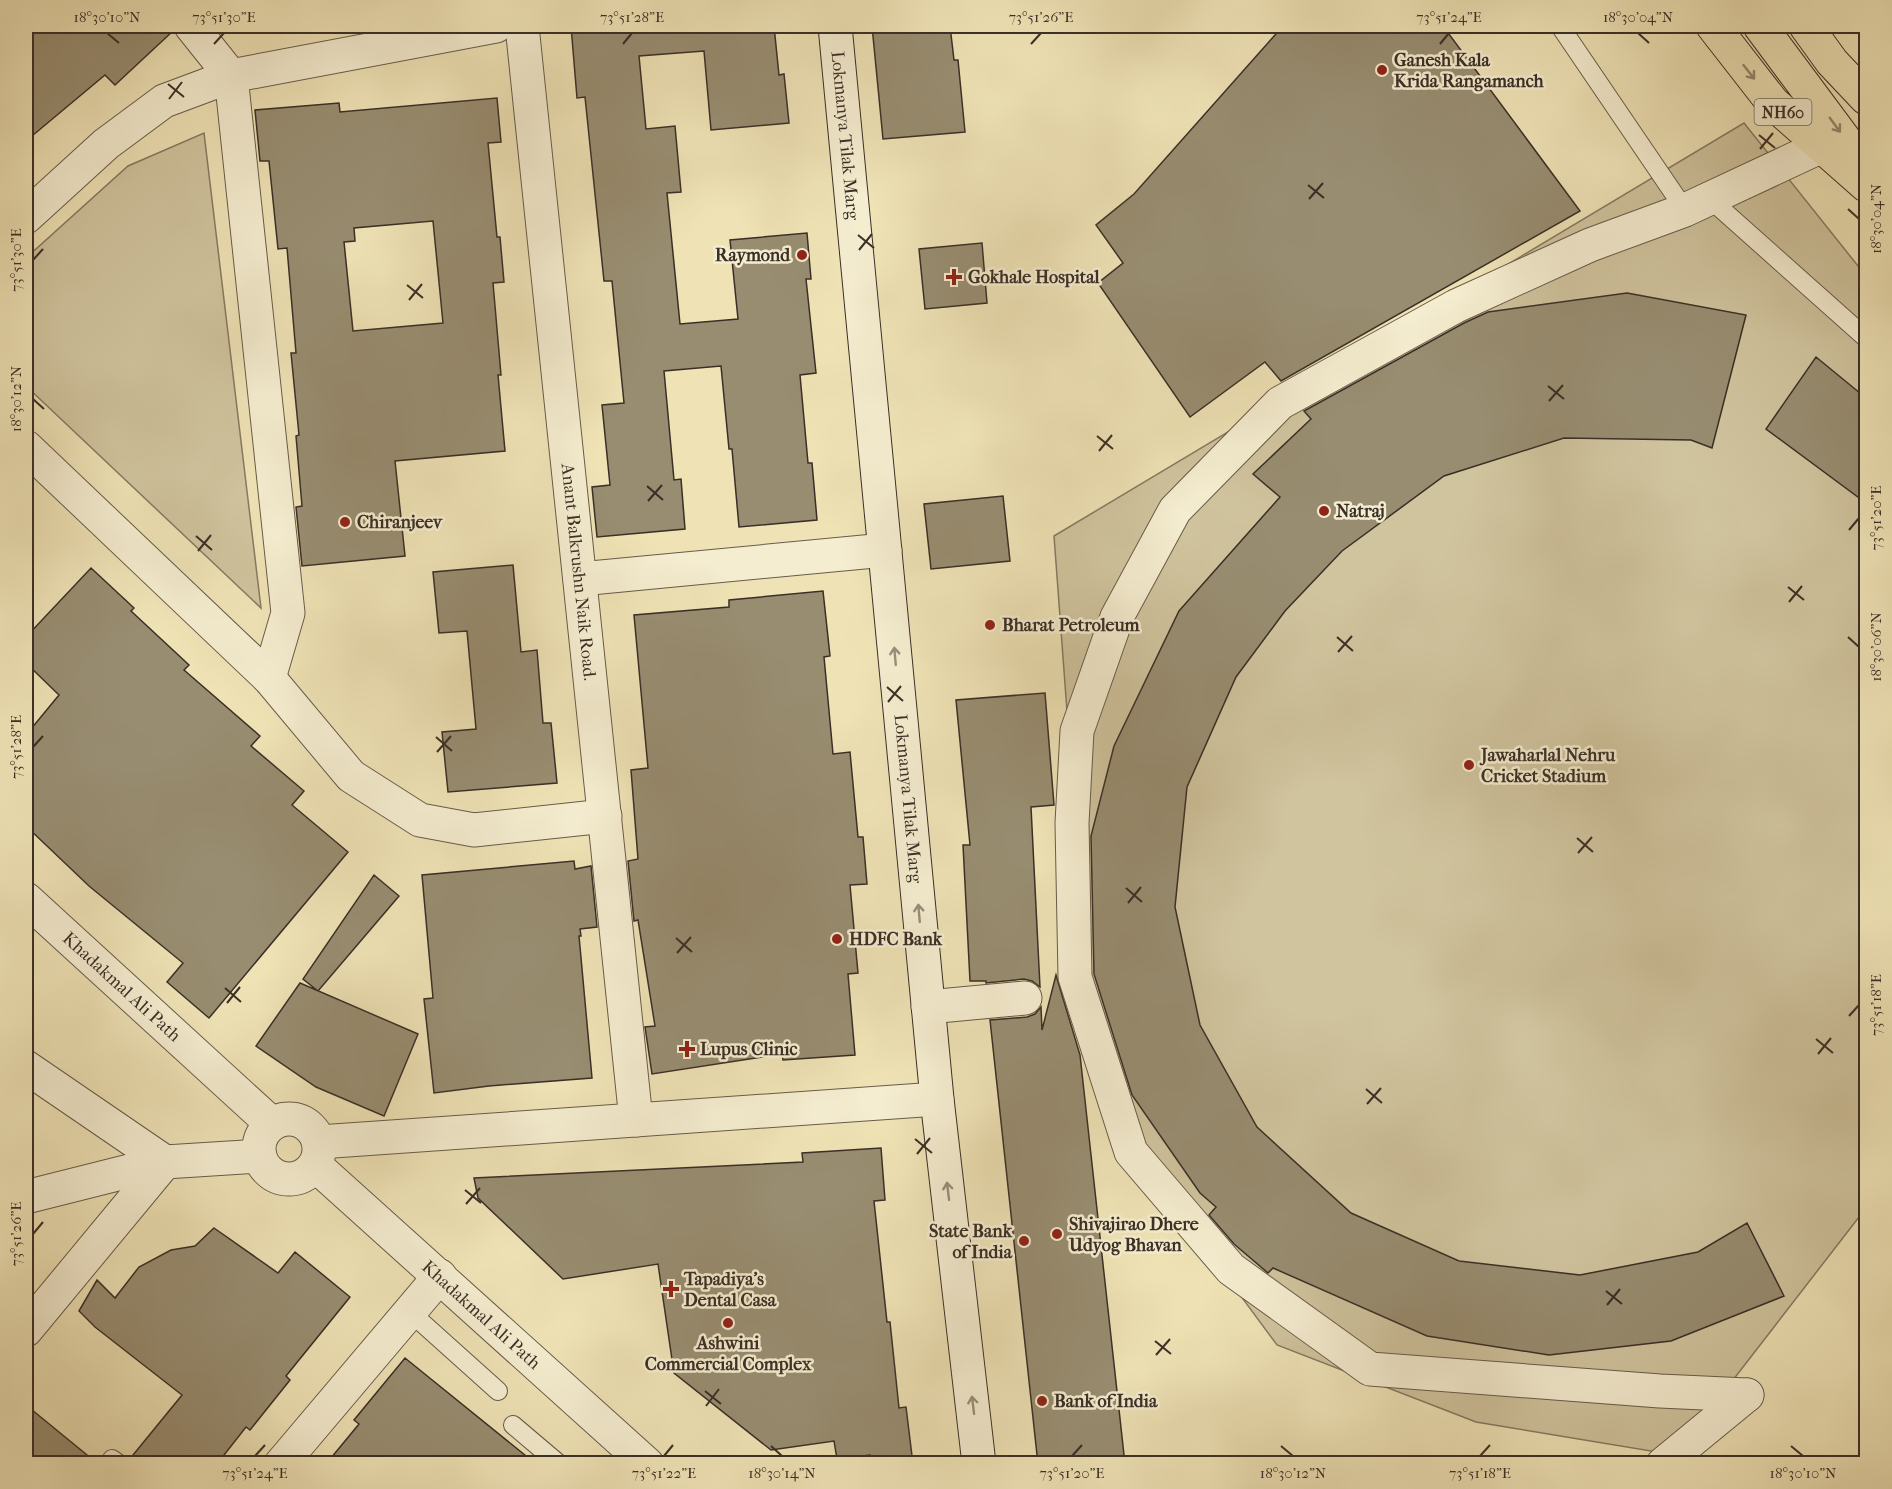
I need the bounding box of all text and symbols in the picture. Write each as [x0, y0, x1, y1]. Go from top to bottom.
text: 18°30'10"N [74, 8, 141, 26]
text: 73°51'30"E [192, 8, 256, 26]
text: 73°51'28"E [600, 8, 664, 26]
text: 73°51'26"E [1009, 8, 1073, 26]
text: 73°51'24"E [1416, 8, 1482, 26]
text: 18°30'04"N [1603, 8, 1674, 26]
street label: Lokmanya Tilak Marg [827, 50, 864, 221]
place label: Ganesh Kala Krida Rangamanch [1394, 50, 1544, 92]
marker: Ganesh Kala Krida Rangamanch [1375, 63, 1389, 77]
one-way arrow [1743, 63, 1756, 79]
road number: NH60 [1754, 99, 1812, 125]
one-way arrow [1829, 116, 1841, 132]
text: 18°30'04"N [1867, 183, 1885, 254]
text: 73°51'30"E [7, 228, 25, 292]
place label: Raymond [715, 245, 791, 266]
marker: Raymond [795, 248, 809, 262]
place label: Gokhale Hospital [968, 267, 1100, 288]
marker: Gokhale Hospital [945, 268, 963, 286]
text: 18°30'12"N [7, 365, 25, 432]
street label: Anant Balkrushn Naik Road. [557, 461, 601, 682]
text: 73°51'20"E [1867, 486, 1885, 550]
place label: Natraj [1336, 501, 1385, 522]
marker: Natraj [1317, 504, 1331, 518]
place label: Chiranjeev [357, 512, 443, 533]
marker: Chiranjeev [338, 515, 352, 529]
text: 18°30'06"N [1867, 612, 1885, 682]
place label: Bharat Petroleum [1002, 615, 1141, 636]
marker: Bharat Petroleum [983, 618, 997, 632]
one-way arrow [889, 647, 900, 667]
street label: Lokmanya Tilak Marg [890, 713, 927, 884]
text: 73°51'28"E [7, 715, 25, 779]
place label: Jawaharlal Nehru Cricket Stadium [1479, 745, 1616, 787]
marker: Jawaharlal Nehru Cricket Stadium [1462, 758, 1476, 772]
one-way arrow [913, 904, 924, 924]
street label: Khadakmal Ali Path [59, 928, 185, 1046]
place label: HDFC Bank [849, 929, 943, 950]
marker: HDFC Bank [830, 932, 844, 946]
text: 73°51'18"E [1867, 974, 1885, 1036]
place label: Lupus Clinic [700, 1039, 797, 1060]
marker: Lupus Clinic [678, 1040, 696, 1058]
one-way arrow [942, 1181, 953, 1201]
text: 73°51'26"E [7, 1202, 25, 1266]
place label: Shivajirao Dhere Udyog Bhavan [1068, 1214, 1199, 1256]
place label: State Bank of India [929, 1221, 1013, 1263]
marker: Shivajirao Dhere Udyog Bhavan [1050, 1227, 1064, 1241]
marker: State Bank of India [1017, 1234, 1031, 1248]
street label: Khadakmal Ali Path [418, 1256, 545, 1374]
place label: Tapadiya's Dental Casa [683, 1269, 777, 1311]
marker: Tapadiya's Dental Casa [662, 1280, 680, 1298]
marker: Ashwini Commercial Complex [721, 1316, 735, 1330]
place label: Ashwini Commercial Complex [645, 1333, 812, 1375]
place label: Bank of India [1054, 1391, 1158, 1412]
marker: Bank of India [1035, 1394, 1049, 1408]
one-way arrow [967, 1396, 978, 1416]
text: 73°51'24"E [222, 1464, 288, 1482]
text: 73°51'22"E [632, 1464, 696, 1482]
text: 18°30'14"N [748, 1464, 816, 1482]
text: 73°51'20"E [1040, 1464, 1104, 1482]
text: 18°30'12"N [1260, 1464, 1327, 1482]
text: 73°51'18"E [1449, 1464, 1511, 1482]
text: 18°30'10"N [1770, 1464, 1837, 1482]

